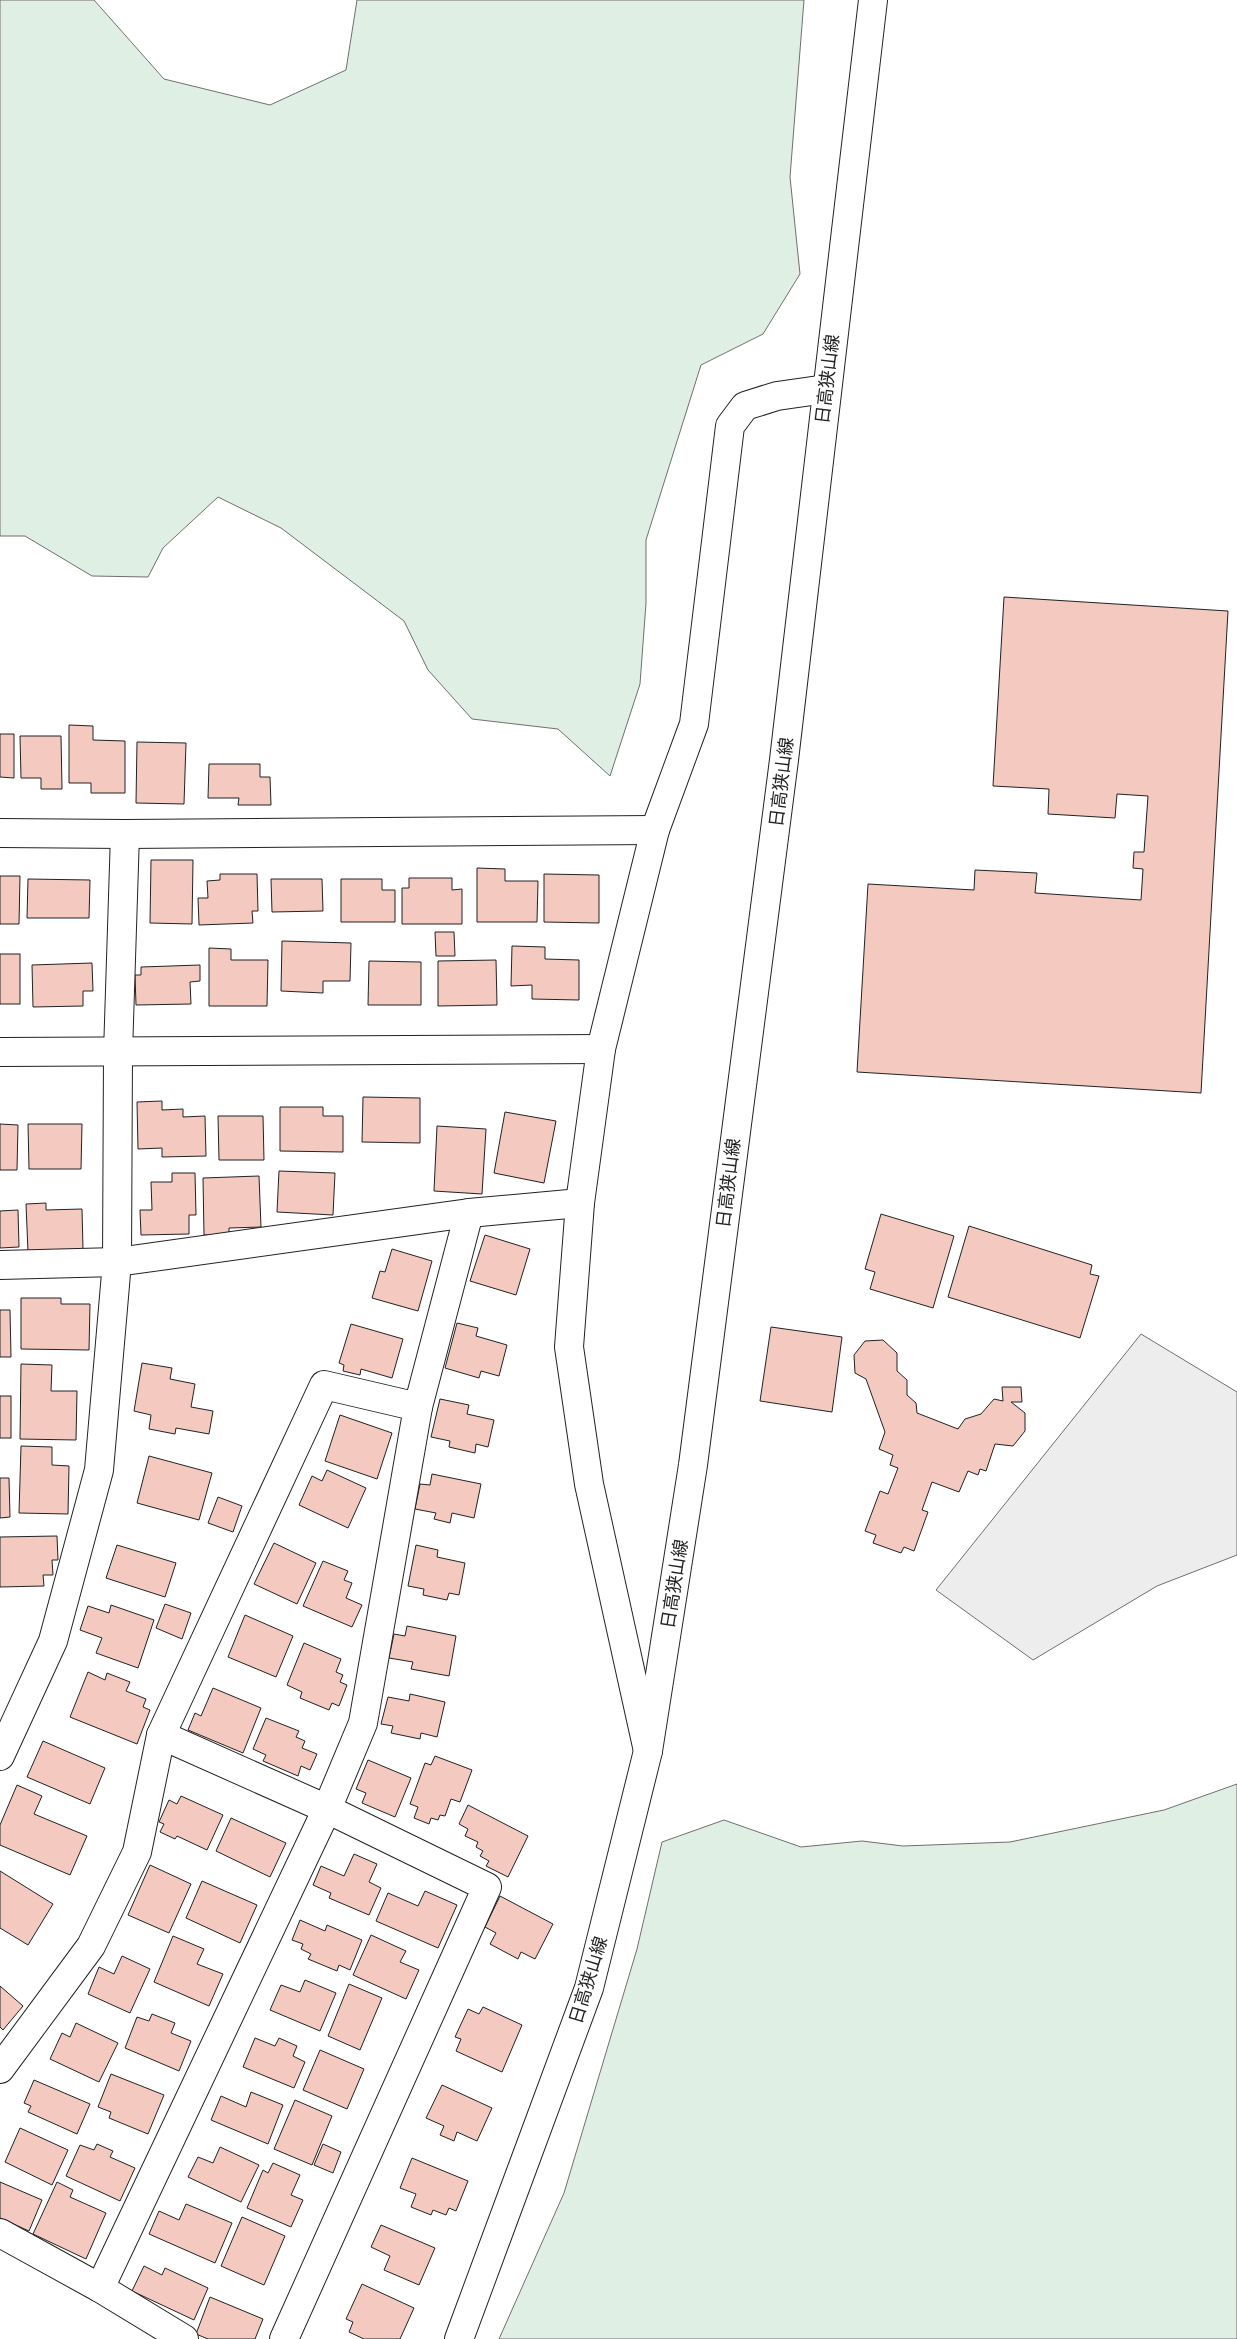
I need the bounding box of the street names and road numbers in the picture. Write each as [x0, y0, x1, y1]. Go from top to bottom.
street label: 日高狭山線 [810, 333, 844, 425]
street label: 日高狭山線 [764, 736, 798, 828]
street label: 日高狭山線 [711, 1137, 745, 1229]
street label: 日高狭山線 [656, 1538, 692, 1630]
street label: 日高狭山線 [564, 1934, 612, 2026]

